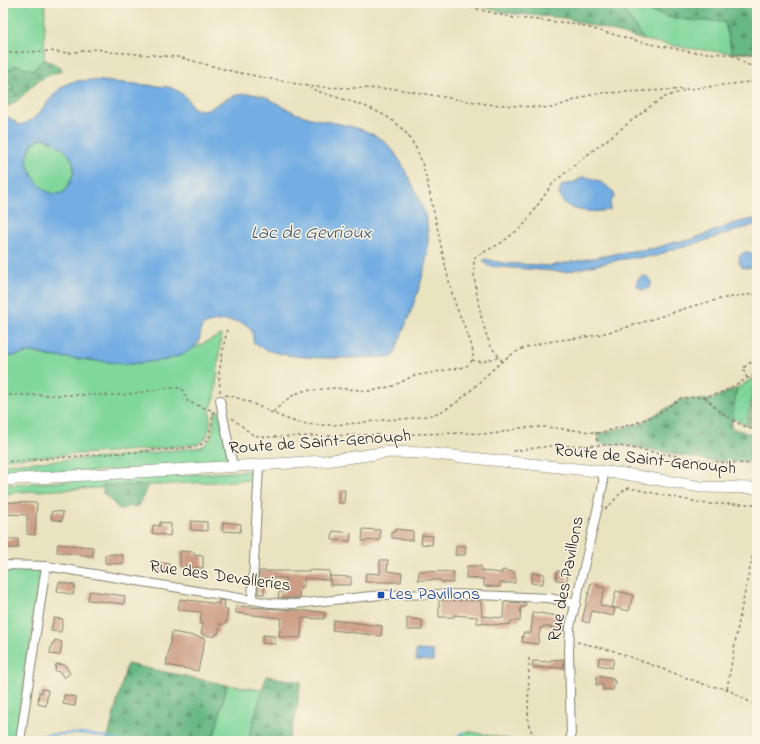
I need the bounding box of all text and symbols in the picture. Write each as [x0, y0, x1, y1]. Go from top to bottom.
water label: Lac de Gevrioux [251, 220, 373, 247]
street label: Route de Saint-Genouph [228, 424, 412, 462]
street label: Route de Saint-Genouph [553, 438, 737, 482]
street label: Rue des Pavillons [542, 514, 592, 644]
street label: Rue des Devalleries [148, 554, 292, 600]
place label: Les Pavillons [389, 582, 480, 608]
marker: Les Pavillons [376, 590, 386, 600]

